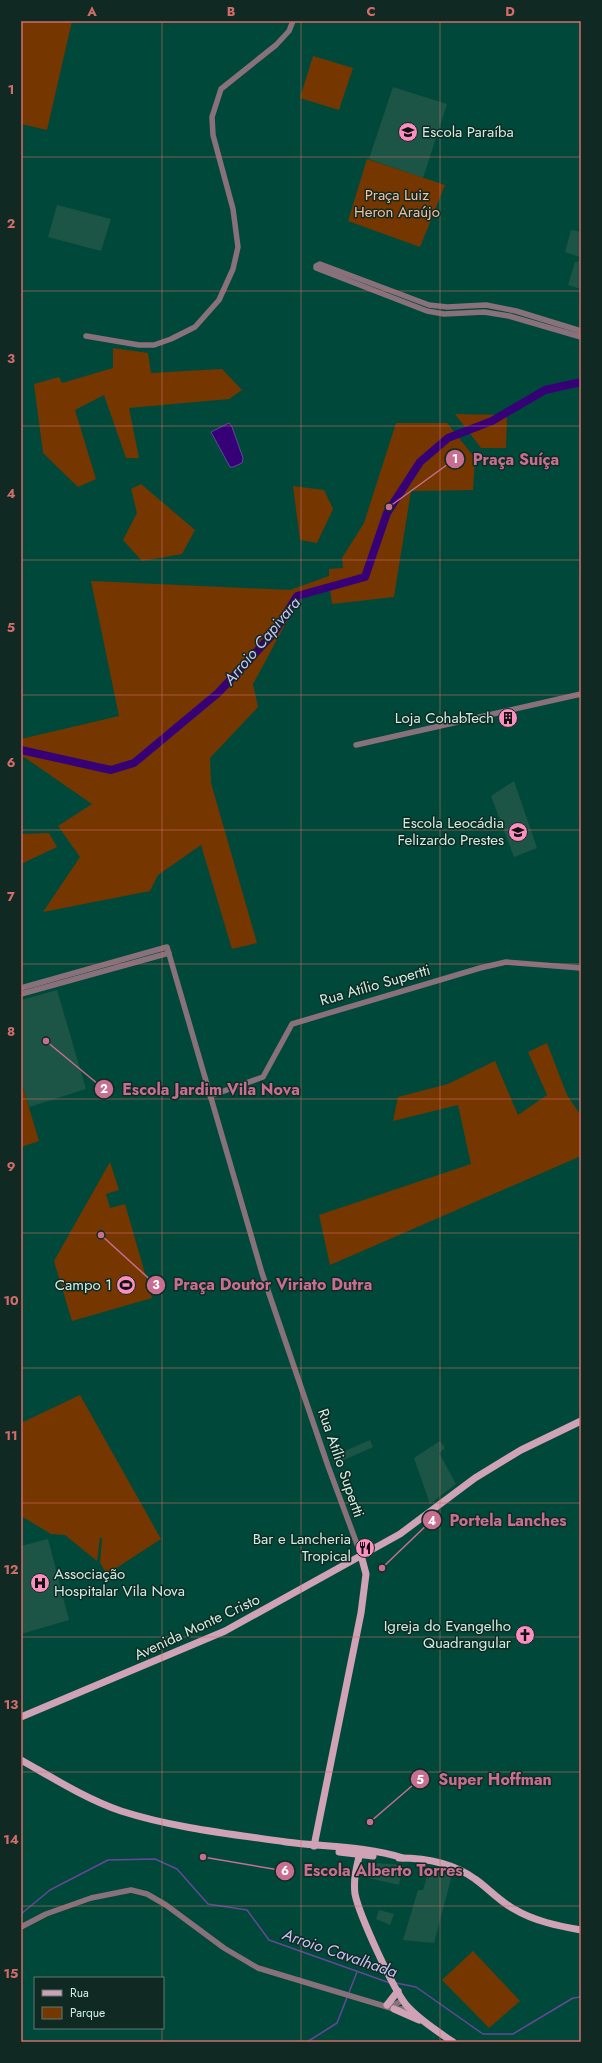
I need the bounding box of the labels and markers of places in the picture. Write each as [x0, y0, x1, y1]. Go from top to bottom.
school or university icon: Escola Paraíba [397, 121, 419, 143]
place label: Escola Paraíba [422, 121, 514, 143]
callout: Praça Suíça [445, 445, 567, 473]
place label: Loja CohabTech [395, 707, 494, 729]
building icon: Loja CohabTech [497, 707, 519, 729]
place label: Escola Leocádia Felizardo Prestes [397, 812, 504, 851]
school or university icon: Escola Leocádia Felizardo Prestes [507, 821, 529, 843]
callout: Escola Jardim Vila Nova [94, 1075, 308, 1103]
callout: Praça Doutor Viriato Dutra [146, 1271, 380, 1299]
place label: Campo 1 [55, 1274, 112, 1296]
sports icon: Campo 1 [115, 1274, 137, 1296]
callout: Portela Lanches [422, 1506, 575, 1534]
place label: Bar e Lancheria Tropical [253, 1528, 351, 1567]
restaurant icon: Bar e Lancheria Tropical [354, 1537, 376, 1559]
place label: Associação Hospitalar Vila Nova [54, 1563, 185, 1602]
hospital icon: Associação Hospitalar Vila Nova [29, 1572, 51, 1594]
place label: Igreja do Evangelho Quadrangular [384, 1615, 512, 1654]
church icon: Igreja do Evangelho Quadrangular [514, 1624, 536, 1646]
callout: Super Hoffman [410, 1765, 560, 1793]
callout: Escola Alberto Torres [275, 1857, 471, 1885]

